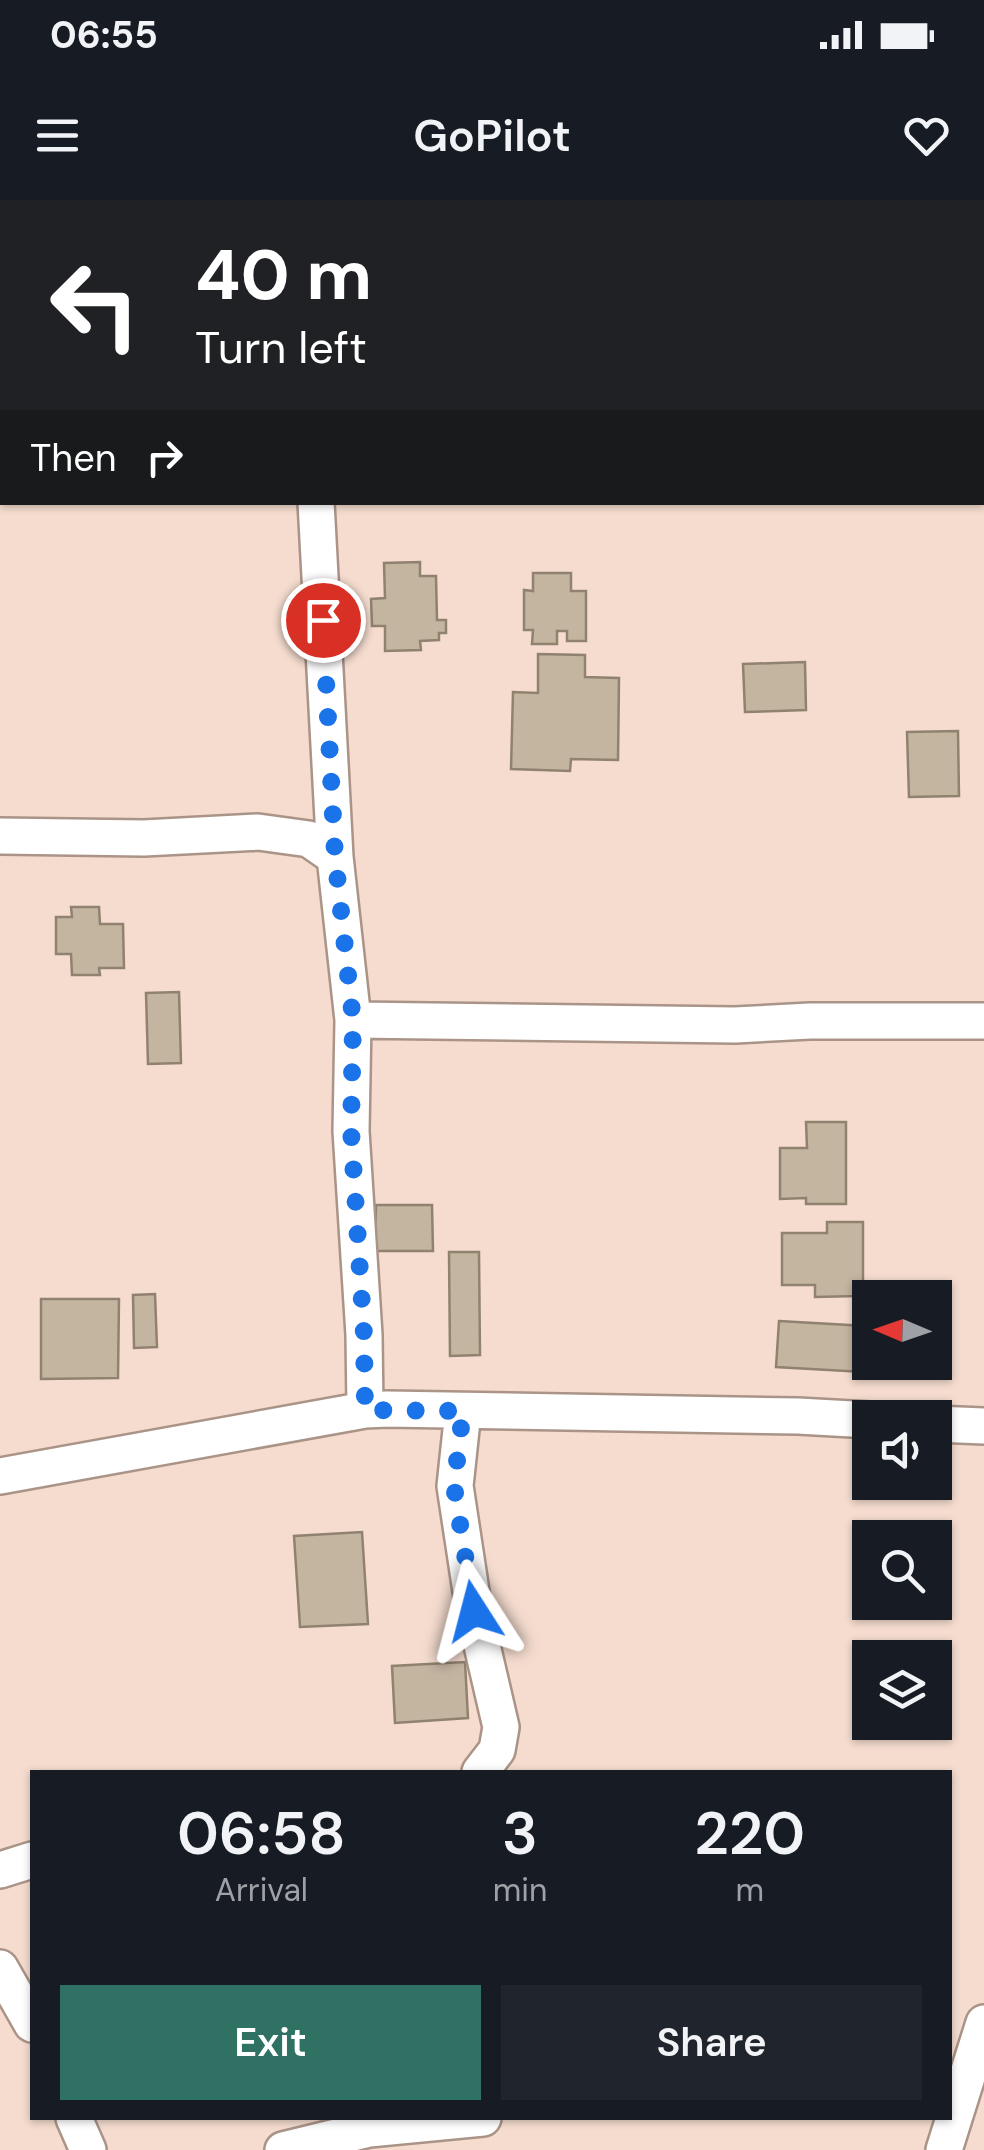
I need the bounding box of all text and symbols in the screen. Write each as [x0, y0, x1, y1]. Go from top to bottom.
text: 06:55 [50, 10, 158, 60]
text: GoPilot [413, 106, 571, 165]
icon: menu [30, 108, 85, 163]
icon: heart [899, 108, 954, 163]
text: 40 m [195, 230, 372, 321]
icon: left [30, 240, 160, 370]
text: Turn left [195, 318, 367, 377]
icon: right [137, 430, 192, 485]
text: Then [30, 433, 117, 483]
pin [281, 578, 366, 663]
icon: arrive [296, 593, 351, 648]
north arrow [852, 1280, 952, 1380]
map controls [852, 1280, 952, 1740]
button: sound [852, 1400, 952, 1500]
button: search [852, 1520, 952, 1620]
position arrow [422, 1559, 526, 1663]
button: layers [852, 1640, 952, 1740]
text: 06:58 [177, 1794, 346, 1873]
text: 3 [502, 1794, 538, 1873]
text: 220 [694, 1794, 805, 1873]
text: Arrival [215, 1869, 308, 1911]
text: min [493, 1869, 547, 1911]
text: m [735, 1869, 764, 1911]
button: Exit [60, 1985, 481, 2100]
button: Share [501, 1985, 922, 2100]

